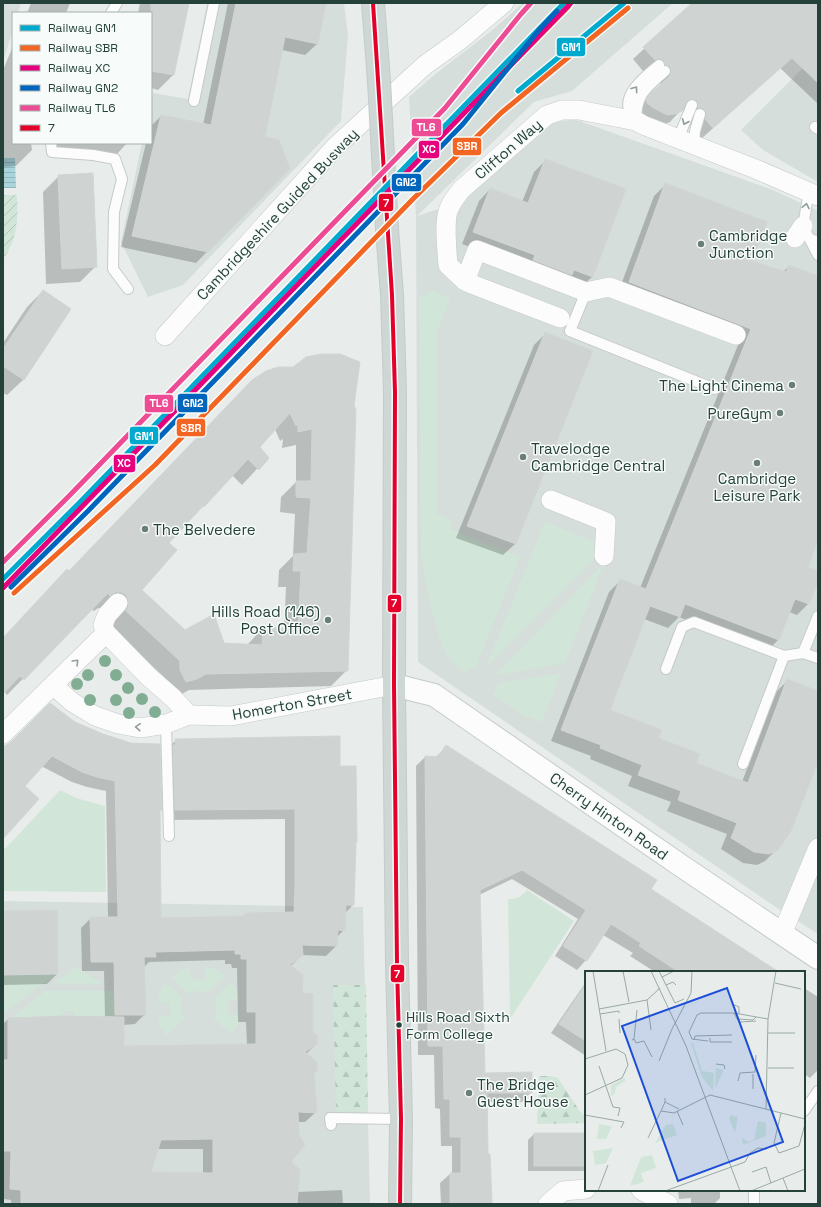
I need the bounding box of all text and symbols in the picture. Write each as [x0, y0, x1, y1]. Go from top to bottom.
legend [12, 12, 152, 144]
text: Railway GN1 [48, 20, 116, 36]
line badge: GN1 [556, 37, 586, 57]
text: Railway SBR [48, 40, 118, 56]
text: GN1 [561, 40, 581, 54]
text: Railway XC [48, 60, 110, 76]
text: Railway GN2 [48, 80, 118, 96]
one-way arrow [630, 87, 637, 94]
text: Railway TL6 [48, 100, 116, 116]
street label: Clifton Way [471, 115, 545, 183]
line badge: TL6 [411, 118, 442, 137]
one-way arrow [682, 118, 690, 125]
text: 7 [48, 120, 55, 136]
text: TL6 [416, 120, 436, 134]
street label: Cambridgeshire Guided Busway [192, 124, 362, 304]
line badge: SBR [452, 137, 482, 156]
text: SBR [457, 139, 477, 153]
line badge: XC [418, 140, 440, 159]
text: XC [422, 142, 436, 156]
line badge: GN2 [391, 173, 422, 192]
text: GN2 [395, 175, 417, 189]
line badge: 7 [378, 193, 394, 212]
text: 7 [383, 196, 389, 210]
one-way arrow [801, 203, 810, 209]
place label: Cambridge Junction [709, 226, 787, 262]
marker: Cambridge Junction [696, 239, 706, 249]
place label: The Light Cinema [659, 376, 784, 395]
marker: The Light Cinema [787, 380, 797, 390]
line badge: GN2 [177, 393, 208, 413]
line badge: TL6 [144, 394, 174, 413]
text: TL6 [149, 396, 169, 410]
text: GN2 [182, 396, 204, 410]
place label: PureGym [708, 404, 772, 423]
marker: PureGym [775, 408, 785, 418]
line badge: SBR [176, 418, 206, 437]
text: SBR [181, 421, 201, 435]
line badge: GN1 [129, 426, 159, 445]
text: GN1 [134, 429, 154, 443]
place label: Travelodge Cambridge Central [531, 439, 665, 475]
marker: Travelodge Cambridge Central [518, 452, 528, 462]
line badge: XC [113, 454, 136, 473]
text: XC [117, 456, 131, 470]
marker: Cambridge Leisure Park [752, 458, 762, 468]
place label: Cambridge Leisure Park [713, 469, 801, 505]
place label: The Belvedere [153, 520, 256, 539]
marker: The Belvedere [140, 524, 150, 534]
line badge: 7 [387, 594, 402, 613]
text: 7 [391, 596, 397, 610]
place label: Hills Road (146) Post Office [211, 602, 320, 638]
marker: Hills Road (146) Post Office [323, 615, 333, 625]
one-way arrow [71, 659, 79, 667]
street label: Homerton Street [231, 684, 353, 724]
one-way arrow [135, 722, 141, 731]
street label: Cherry Hinton Road [546, 768, 672, 864]
line badge: 7 [390, 964, 405, 983]
text: 7 [394, 967, 400, 981]
inset map [585, 971, 805, 1191]
place label: Hills Road Sixth Form College [406, 1008, 510, 1043]
marker: Hills Road Sixth Form College [394, 1020, 404, 1030]
place label: The Bridge Guest House [477, 1075, 569, 1111]
marker: The Bridge Guest House [464, 1088, 474, 1098]

